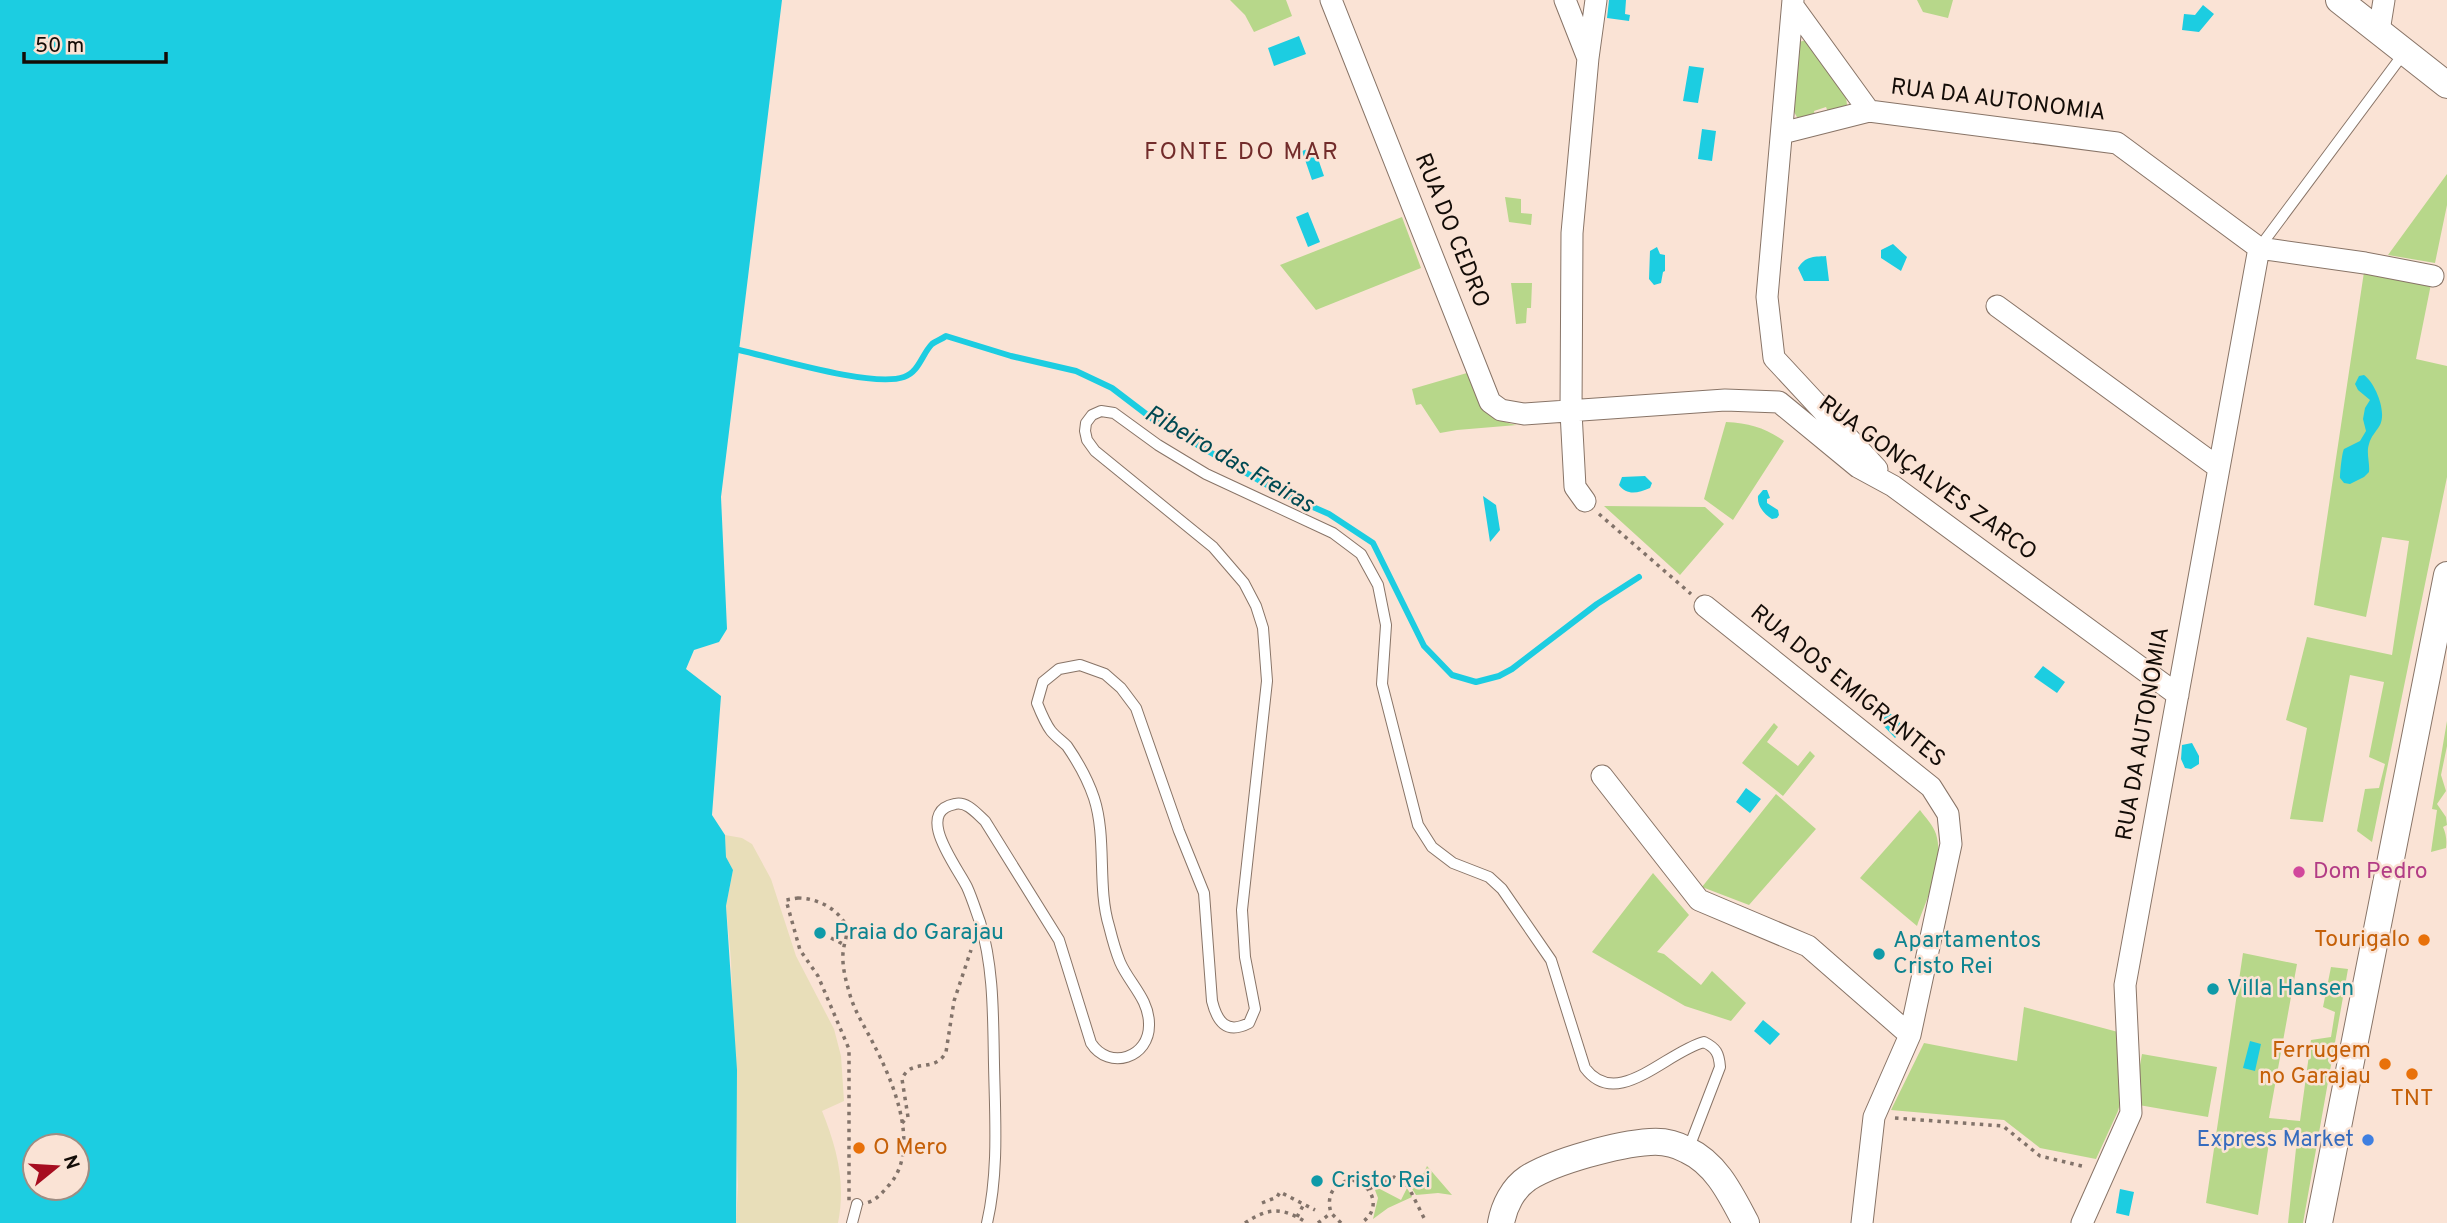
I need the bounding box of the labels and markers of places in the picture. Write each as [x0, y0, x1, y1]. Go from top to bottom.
place label: Dom Pedro [2313, 858, 2428, 887]
marker: Dom Pedro [2291, 864, 2307, 880]
place label: Praia do Garajau [834, 919, 1004, 948]
marker: Praia do Garajau [812, 925, 828, 941]
place label: Tourigalo [2314, 926, 2410, 955]
place label: Apartamentos Cristo Rei [1893, 927, 2041, 982]
marker: Tourigalo [2416, 932, 2432, 948]
marker: Apartamentos Cristo Rei [1871, 946, 1887, 962]
place label: Villa Hansen [2227, 975, 2354, 1004]
marker: Villa Hansen [2205, 981, 2221, 997]
place label: Ferrugem no Garajau [2259, 1037, 2371, 1092]
marker: Ferrugem no Garajau [2377, 1056, 2393, 1072]
marker: TNT [2404, 1066, 2420, 1082]
place label: TNT [2391, 1085, 2433, 1114]
place label: Express Market [2196, 1126, 2354, 1155]
marker: Express Market [2360, 1132, 2376, 1148]
place label: O Mero [873, 1134, 948, 1163]
marker: O Mero [851, 1140, 867, 1156]
place label: Cristo Rei [1331, 1167, 1431, 1196]
marker: Cristo Rei [1309, 1173, 1325, 1189]

